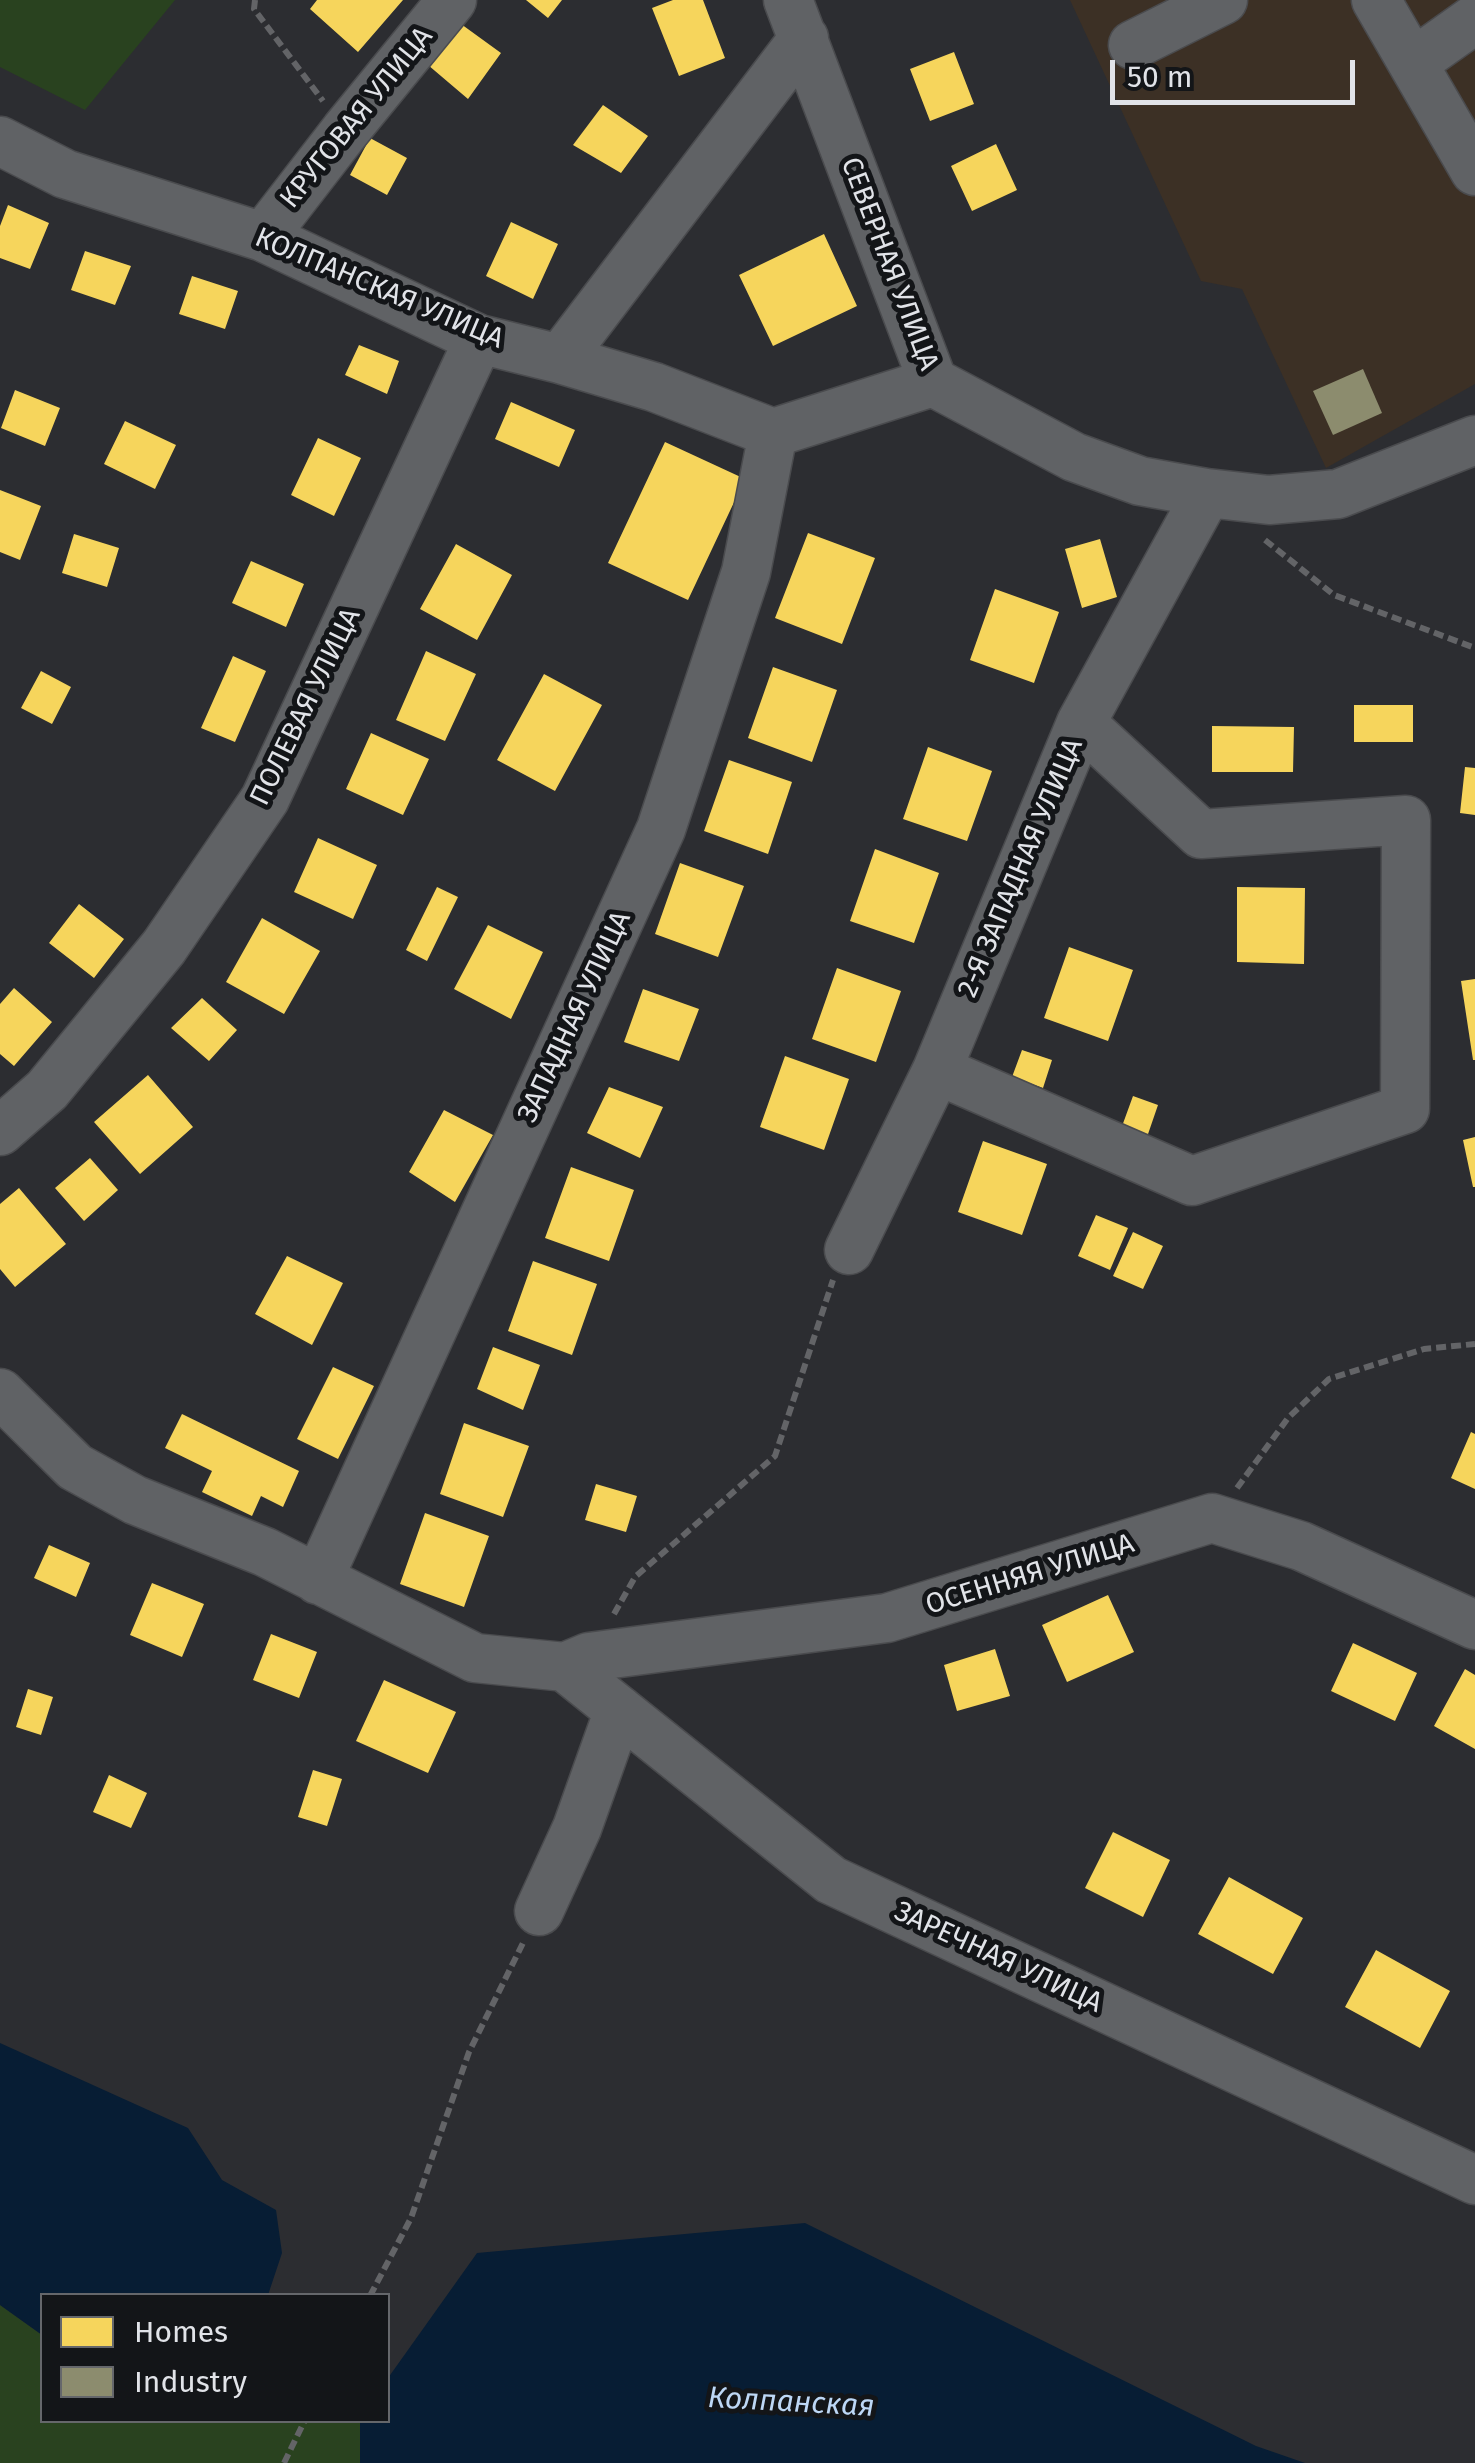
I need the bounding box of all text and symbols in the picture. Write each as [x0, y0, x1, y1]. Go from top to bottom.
street label: КРУГОВАЯ УЛИЦА [274, 21, 440, 215]
scale bar [1115, 40, 1360, 102]
text: 50 m [1127, 59, 1192, 95]
street label: СЕВЕРНАЯ УЛИЦА [833, 153, 945, 375]
street label: КОЛПАНСКАЯ УЛИЦА [250, 221, 508, 357]
street label: ПОЛЕВАЯ УЛИЦА [244, 603, 368, 811]
street label: 2-Я ЗАПАДНАЯ УЛИЦА [951, 734, 1091, 1002]
street label: ЗАПАДНАЯ УЛИЦА [511, 906, 639, 1128]
street label: ОСЕННЯЯ УЛИЦА [922, 1527, 1138, 1623]
street label: ЗАРЕЧНАЯ УЛИЦА [889, 1895, 1107, 2021]
legend [40, 2293, 390, 2423]
text: Homes [134, 2314, 228, 2350]
text: Industry [134, 2364, 247, 2400]
water label: Колпанская [707, 2381, 875, 2425]

